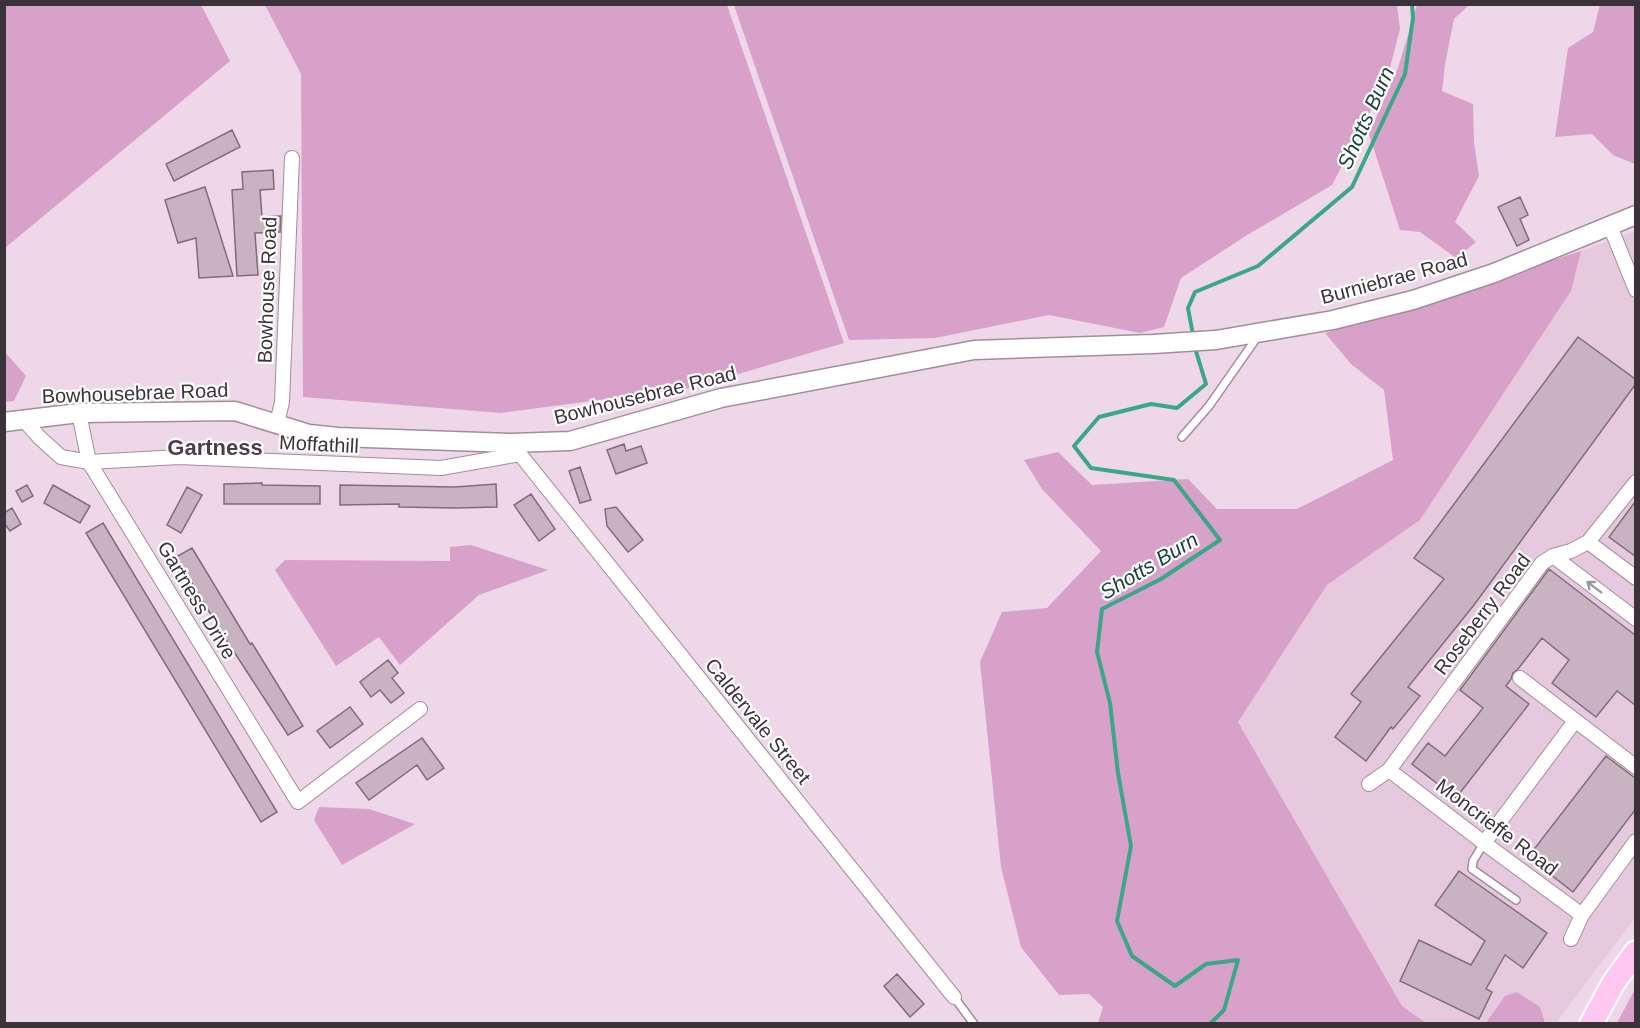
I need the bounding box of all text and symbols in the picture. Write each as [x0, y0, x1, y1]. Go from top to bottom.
water label: Shotts Burn [1333, 63, 1398, 173]
street label: Bowhouse Road [253, 216, 281, 364]
street label: Burniebrae Road [1318, 248, 1470, 308]
street label: Bowhousebrae Road [552, 362, 738, 428]
street label: Bowhousebrae Road [41, 379, 229, 407]
street label: Moffathill [279, 431, 359, 457]
district label: Gartness [167, 435, 263, 460]
water label: Shotts Burn [1096, 527, 1202, 604]
street label: Gartness Drive [153, 537, 241, 663]
street label: Roseberry Road [1429, 549, 1535, 679]
one-way arrow [1586, 581, 1602, 594]
street label: Caldervale Street [701, 654, 815, 788]
street label: Moncrieffe Road [1432, 774, 1562, 880]

